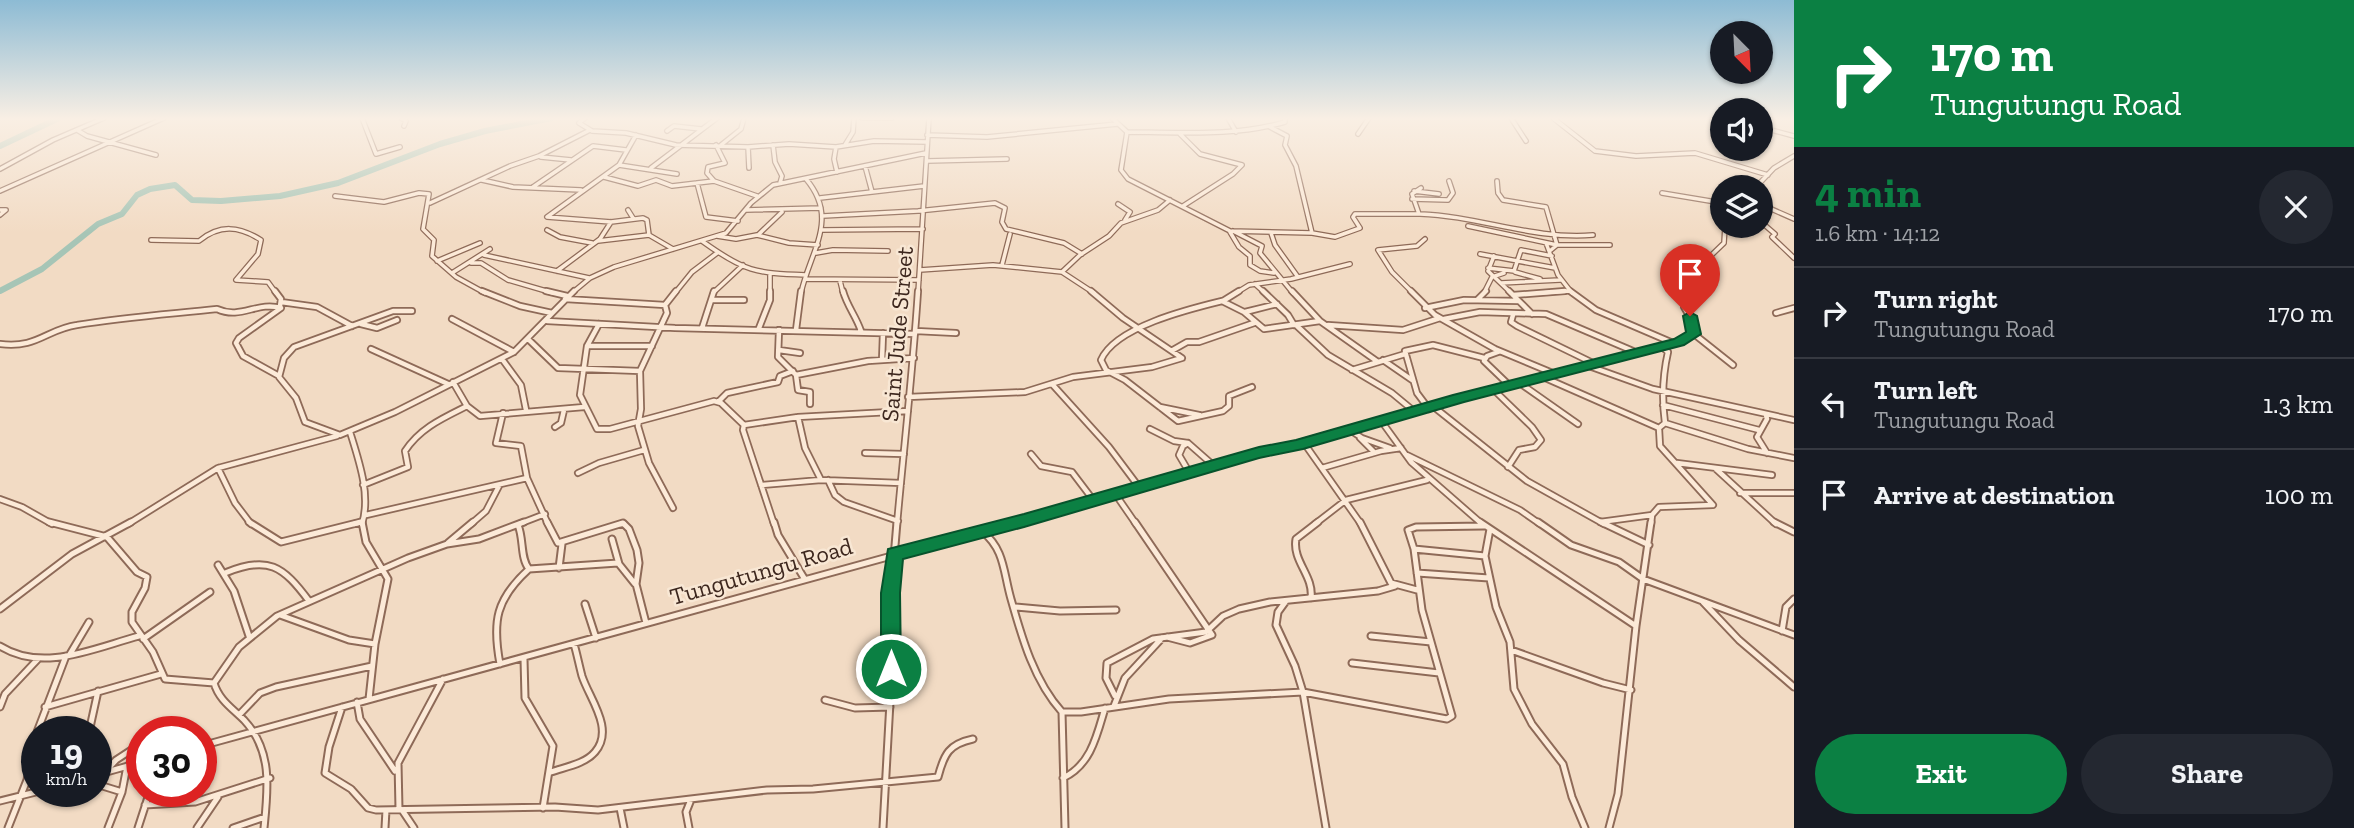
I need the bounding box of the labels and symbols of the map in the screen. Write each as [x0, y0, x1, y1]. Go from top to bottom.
north arrow [1710, 21, 1773, 84]
pin [1660, 244, 1720, 316]
street label: Saint Jude Street [875, 245, 919, 423]
street label: Tungutungu Road [666, 531, 856, 611]
position arrow [854, 632, 928, 706]
speed limit sign: 30 [126, 716, 217, 807]

